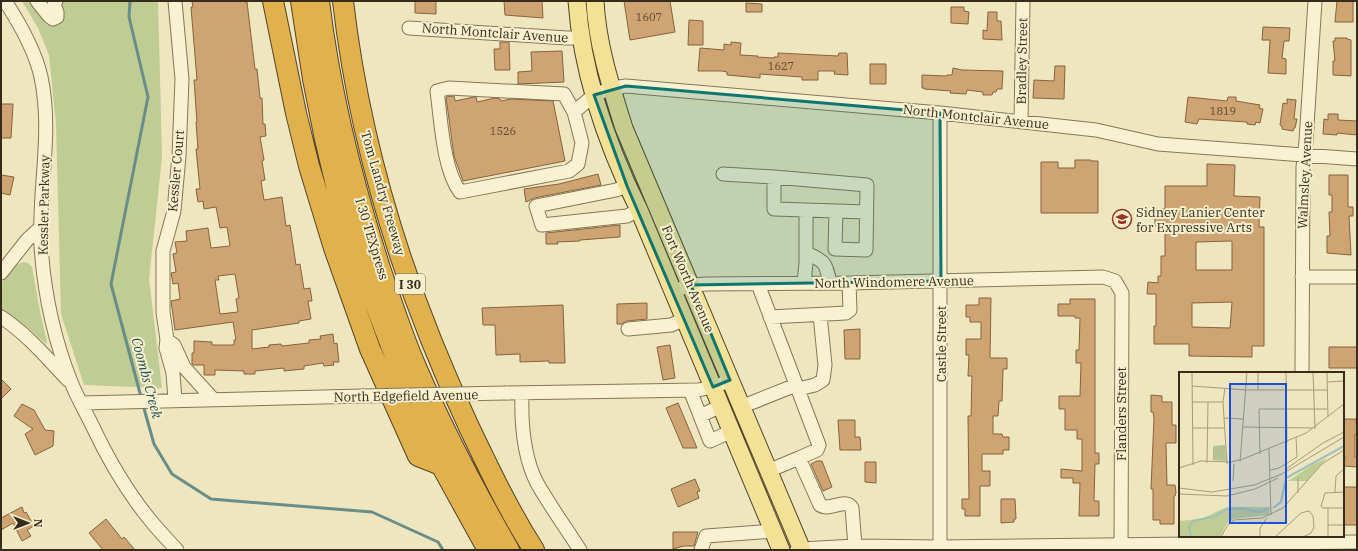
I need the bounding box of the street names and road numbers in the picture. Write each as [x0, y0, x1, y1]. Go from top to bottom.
street label: Bradley Street [1013, 17, 1031, 105]
street label: North Montclair Avenue [421, 19, 569, 47]
street label: North Montclair Avenue [902, 101, 1050, 133]
street label: Walmsley Avenue [1294, 121, 1316, 229]
street label: Kessler Court [164, 129, 188, 213]
street label: Tom Landry Freeway [357, 129, 409, 257]
street label: Kessler Parkway [35, 155, 53, 255]
street label: I 30 TEXpress [351, 196, 393, 282]
street label: Fort Worth Avenue [658, 223, 718, 335]
street label: North Windomere Avenue [814, 272, 974, 292]
road number: I 30 [395, 274, 425, 294]
street label: Castle Street [933, 305, 950, 382]
street label: Flanders Street [1113, 367, 1130, 461]
street label: North Edgefield Avenue [333, 386, 479, 406]

